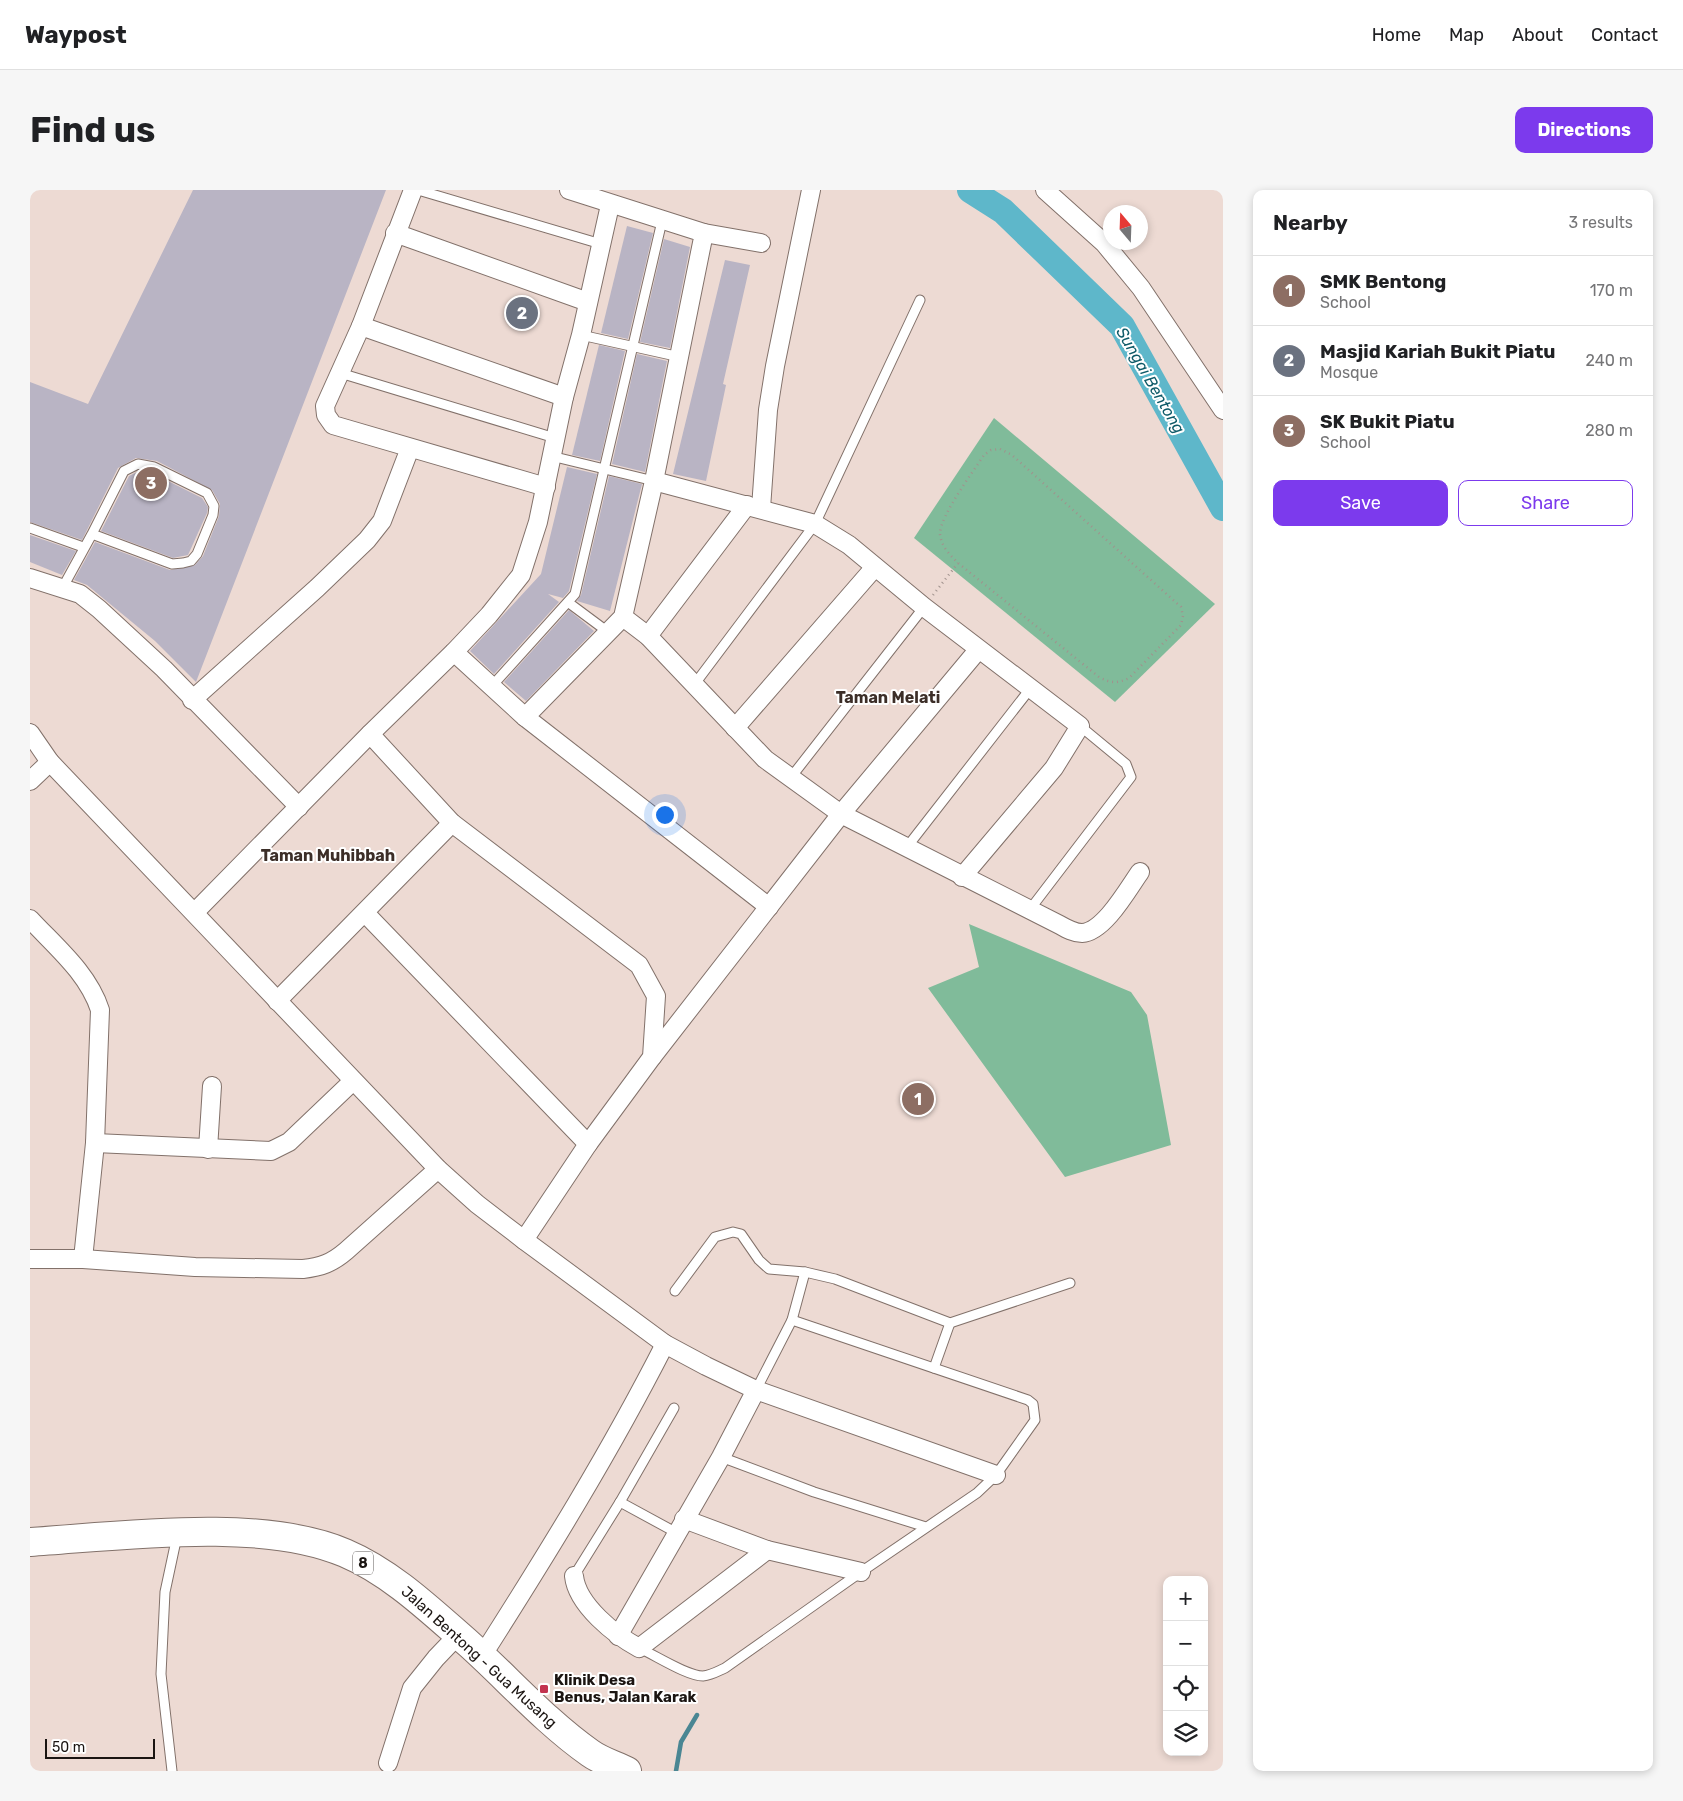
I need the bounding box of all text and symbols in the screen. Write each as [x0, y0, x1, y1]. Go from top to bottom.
text: Waypost [25, 21, 127, 49]
text: Home [1372, 24, 1421, 46]
text: Map [1449, 24, 1484, 46]
text: About [1512, 24, 1563, 46]
text: Contact [1591, 24, 1658, 46]
button: Directions [1515, 107, 1653, 153]
text: Find us [30, 109, 155, 151]
north arrow [1103, 205, 1148, 250]
text: Nearby [1273, 210, 1348, 235]
text: 3 results [1568, 213, 1633, 232]
text: SMK Bentong [1320, 270, 1446, 293]
text: 1 [1285, 281, 1293, 300]
text: 170 m [1590, 281, 1633, 300]
text: School [1320, 293, 1371, 312]
pin: 2 [506, 294, 538, 332]
water label: Sungai Bentong [1112, 324, 1189, 437]
text: Masjid Kariah Bukit Piatu [1320, 340, 1556, 363]
text: 2 [1284, 351, 1294, 370]
text: 240 m [1586, 351, 1633, 370]
text: Mosque [1320, 363, 1378, 382]
text: SK Bukit Piatu [1320, 410, 1455, 433]
text: 3 [1284, 421, 1294, 440]
text: 280 m [1585, 421, 1633, 440]
text: School [1320, 433, 1371, 452]
pin: 3 [135, 464, 167, 502]
button: Save [1273, 480, 1448, 526]
button: Share [1458, 480, 1633, 526]
district label: Taman Melati [836, 688, 940, 707]
your location [652, 802, 678, 828]
district label: Taman Muhibbah [261, 846, 395, 865]
pin: 1 [902, 1080, 934, 1118]
road number: 8 [353, 1552, 373, 1575]
map controls [1163, 1576, 1208, 1756]
button: + [1163, 1576, 1208, 1621]
street label: Jalan Bentong - Gua Musang [398, 1582, 560, 1732]
button: − [1163, 1621, 1208, 1666]
button: locate [1163, 1666, 1208, 1711]
place label: Klinik Desa Benus, Jalan Karak [554, 1671, 696, 1706]
marker: Klinik Desa Benus, Jalan Karak [538, 1683, 550, 1695]
button: layers [1163, 1711, 1208, 1756]
scale bar [45, 1736, 155, 1759]
text: 50 m [52, 1739, 85, 1756]

